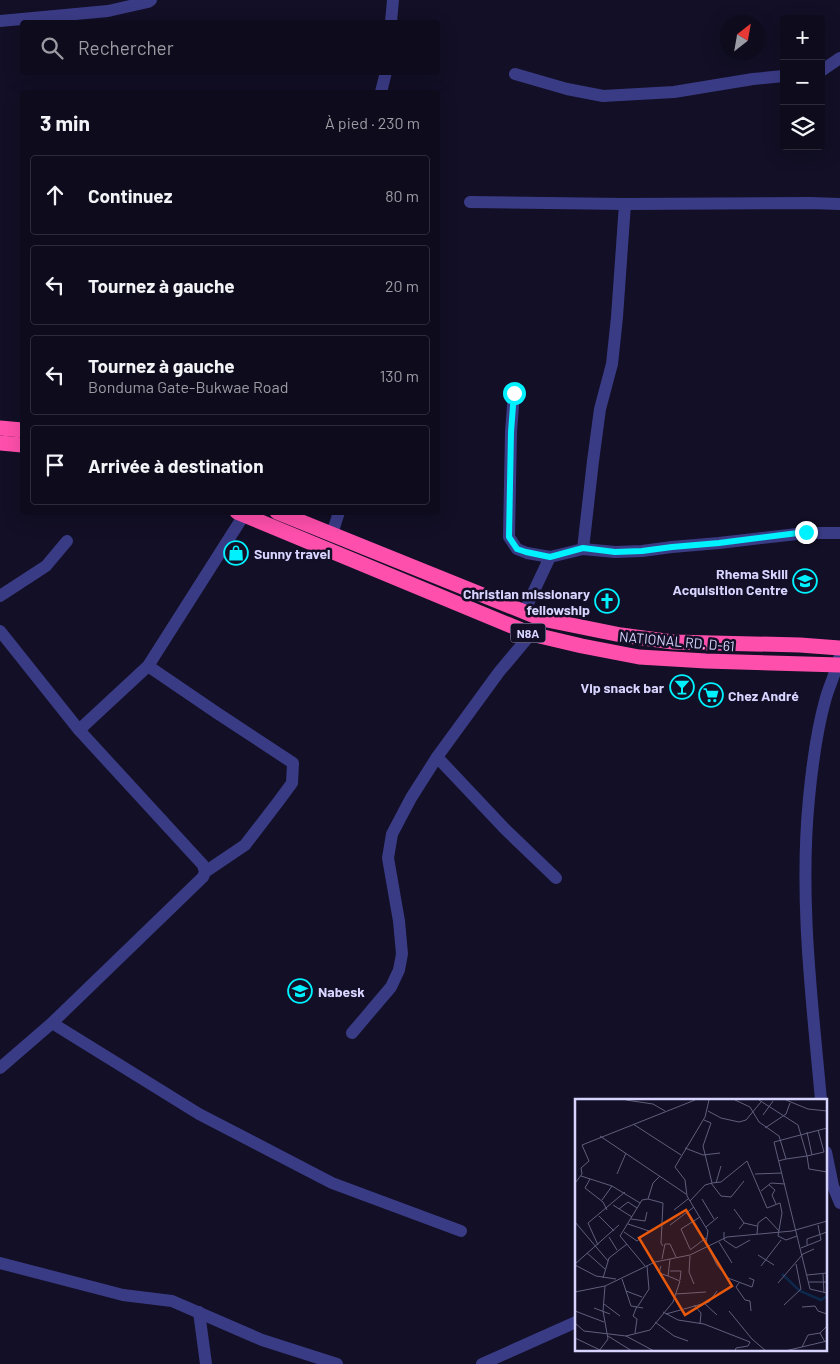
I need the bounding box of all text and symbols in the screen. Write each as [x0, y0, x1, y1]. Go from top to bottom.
north arrow [720, 15, 765, 60]
map controls [780, 15, 825, 150]
button: + [780, 15, 825, 60]
search box [20, 20, 440, 75]
icon: search [38, 34, 66, 62]
text: Rechercher [78, 36, 174, 59]
button: − [780, 60, 825, 105]
button: layers [780, 105, 825, 150]
text: 3 min [40, 110, 90, 135]
text: À pied · 230 m [325, 113, 420, 132]
icon: ahead [41, 181, 69, 209]
text: Continuez [88, 184, 172, 207]
text: 80 m [385, 186, 419, 205]
icon: left [41, 271, 69, 299]
text: Tournez à gauche [88, 274, 235, 297]
text: 20 m [385, 276, 419, 295]
text: Tournez à gauche [88, 354, 235, 377]
icon: left [41, 361, 69, 389]
text: 130 m [380, 366, 419, 385]
text: Bonduma Gate-Bukwae Road [88, 377, 288, 396]
route start [503, 382, 526, 405]
icon: arrive [41, 451, 69, 479]
text: Arrivée à destination [88, 454, 264, 477]
route end [795, 521, 818, 544]
shop icon: Sunny travel [223, 540, 249, 566]
place label: Sunny travel [254, 545, 331, 562]
place label: Rhema Skill Acquisition Centre [672, 565, 788, 598]
school or university icon: Rhema Skill Acquisition Centre [792, 568, 818, 594]
place label: Christian missionary fellowship [463, 585, 590, 618]
church icon: Christian missionary fellowship [594, 588, 620, 614]
road number: N8A [510, 624, 546, 642]
street label: NATIONAL RD. D-61 [619, 627, 735, 655]
bar icon: Vip snack bar [669, 674, 695, 700]
place label: Vip snack bar [580, 679, 665, 696]
supermarket icon: Chez André [698, 682, 724, 708]
place label: Chez André [728, 687, 799, 704]
school or university icon: Nabesk [287, 978, 313, 1004]
place label: Nabesk [318, 983, 365, 1000]
inset map [575, 1099, 828, 1352]

